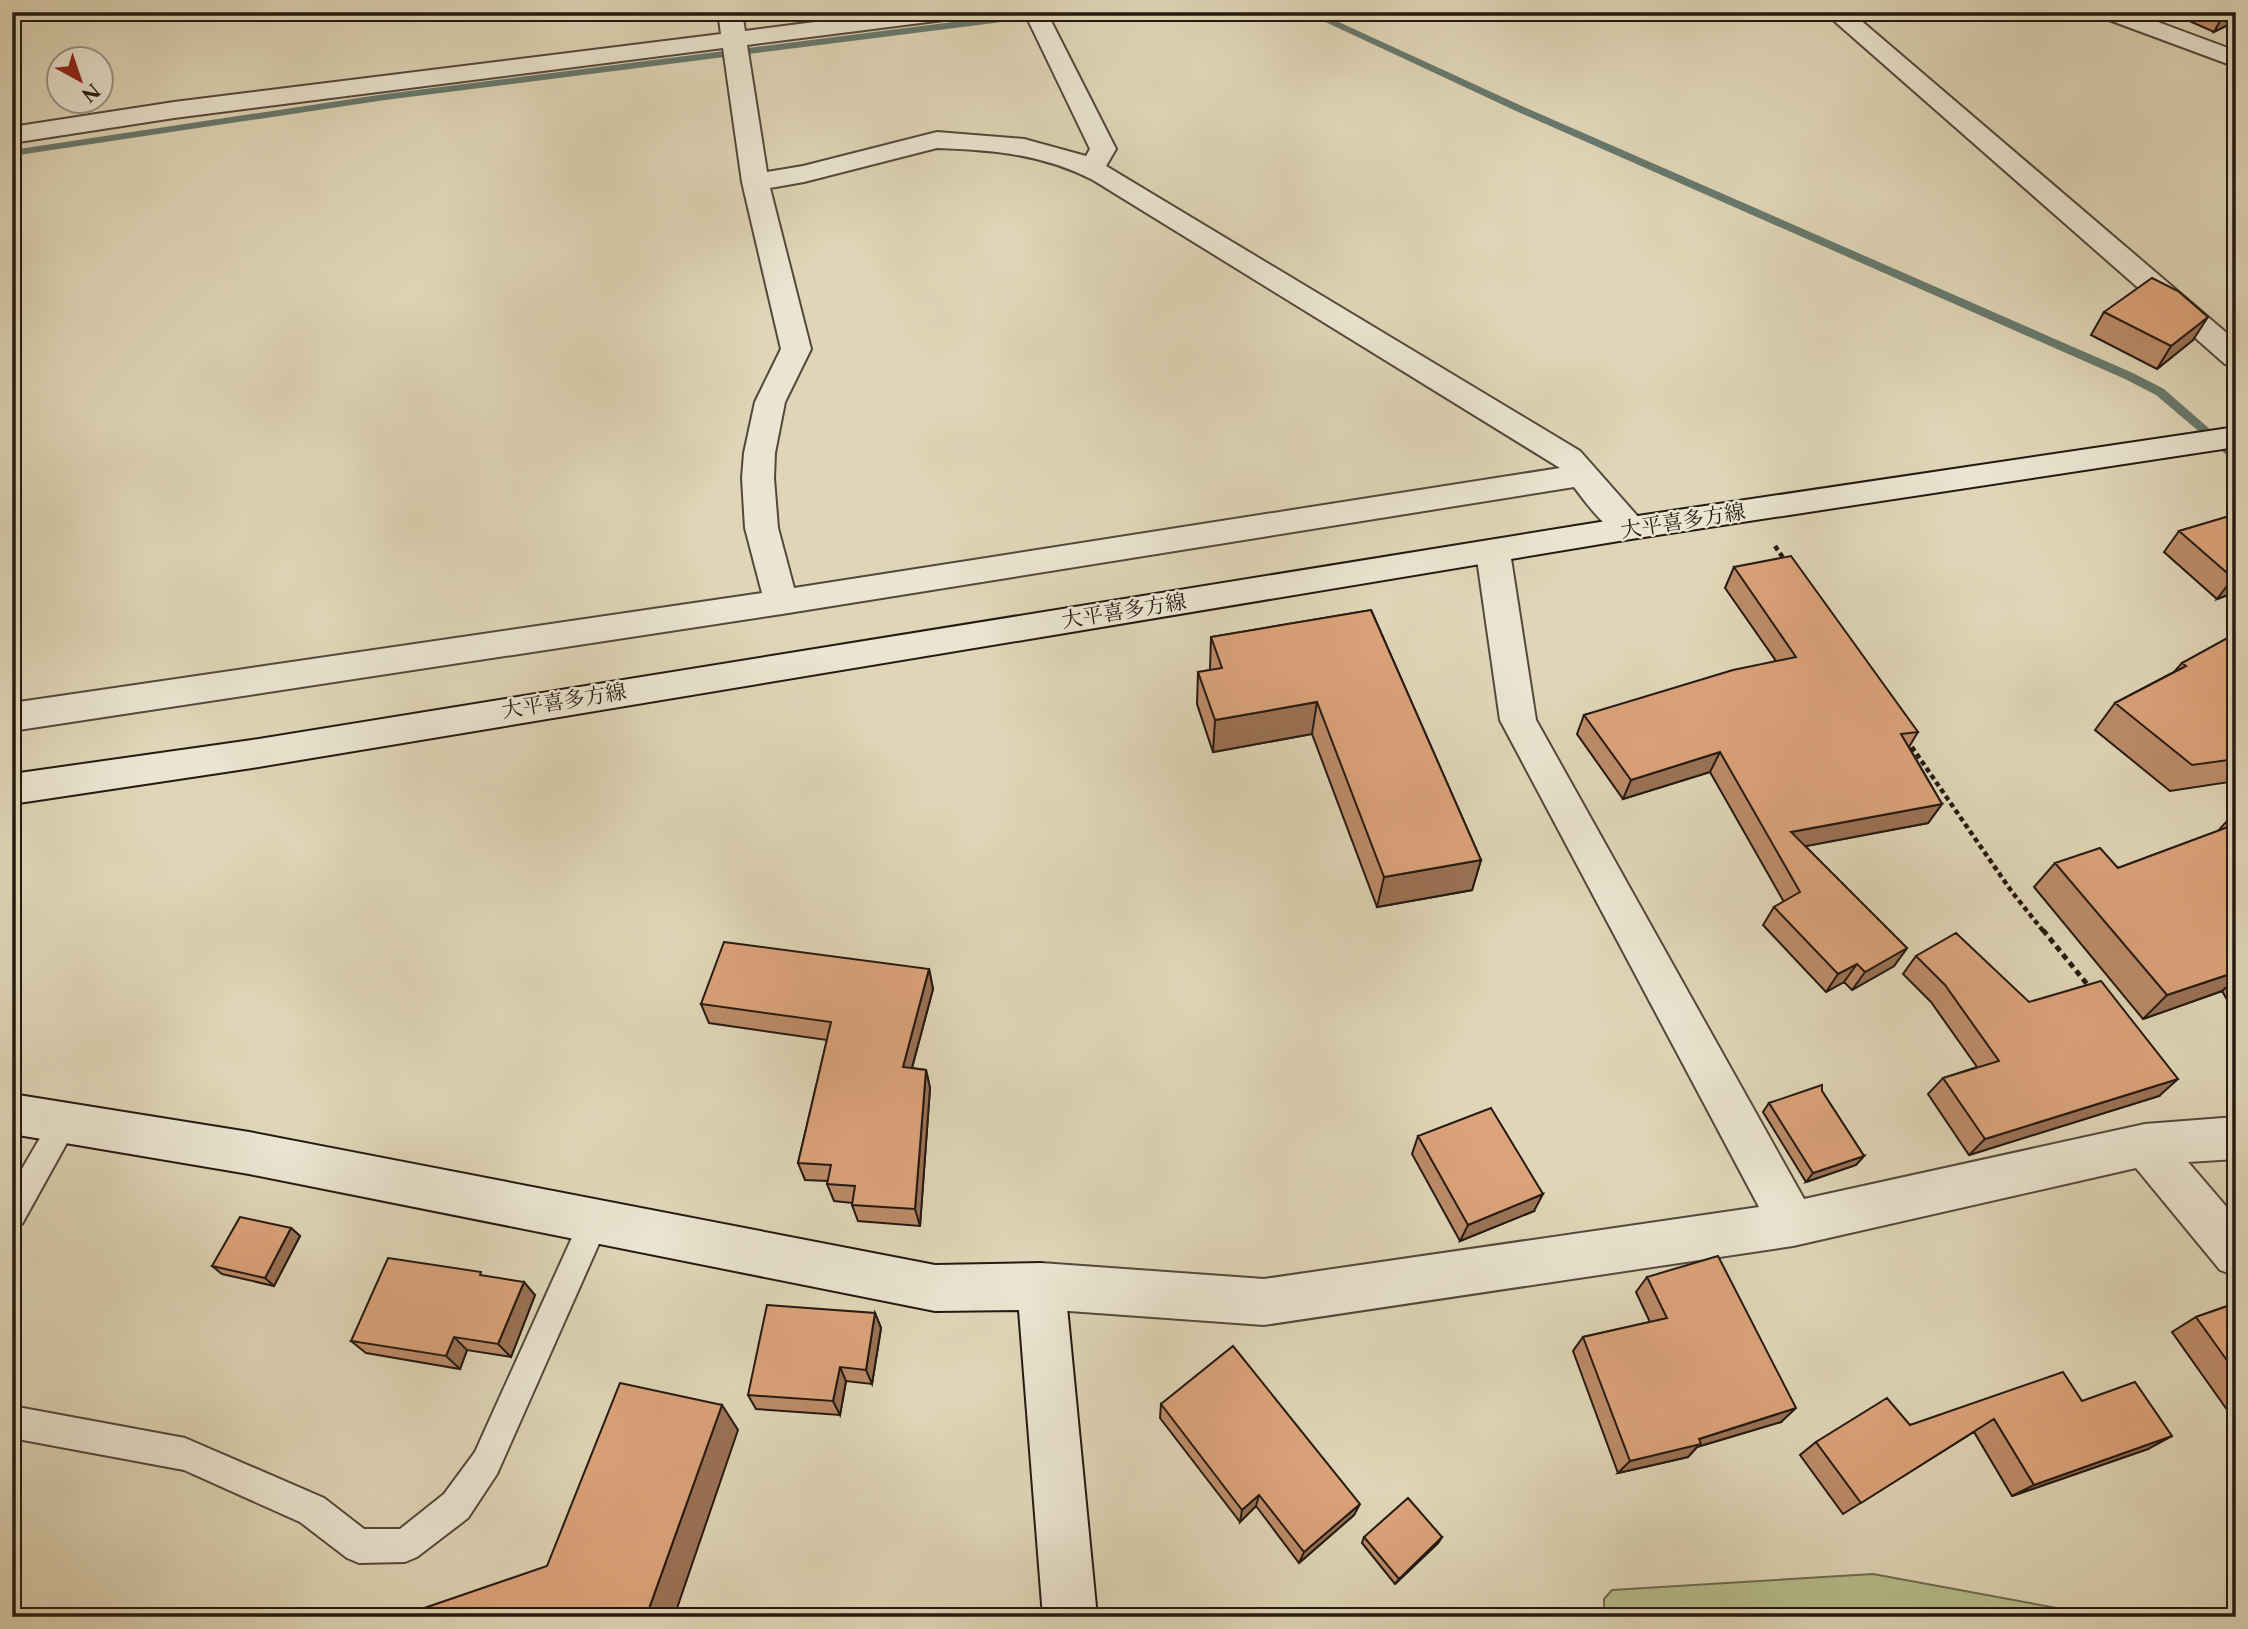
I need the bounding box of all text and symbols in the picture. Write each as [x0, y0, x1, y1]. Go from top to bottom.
north arrow [46, 46, 116, 116]
text: N [77, 79, 104, 107]
street label: 大平喜多方線 [1619, 498, 1747, 543]
street label: 大平喜多方線 [1060, 588, 1188, 633]
street label: 大平喜多方線 [500, 678, 628, 723]

